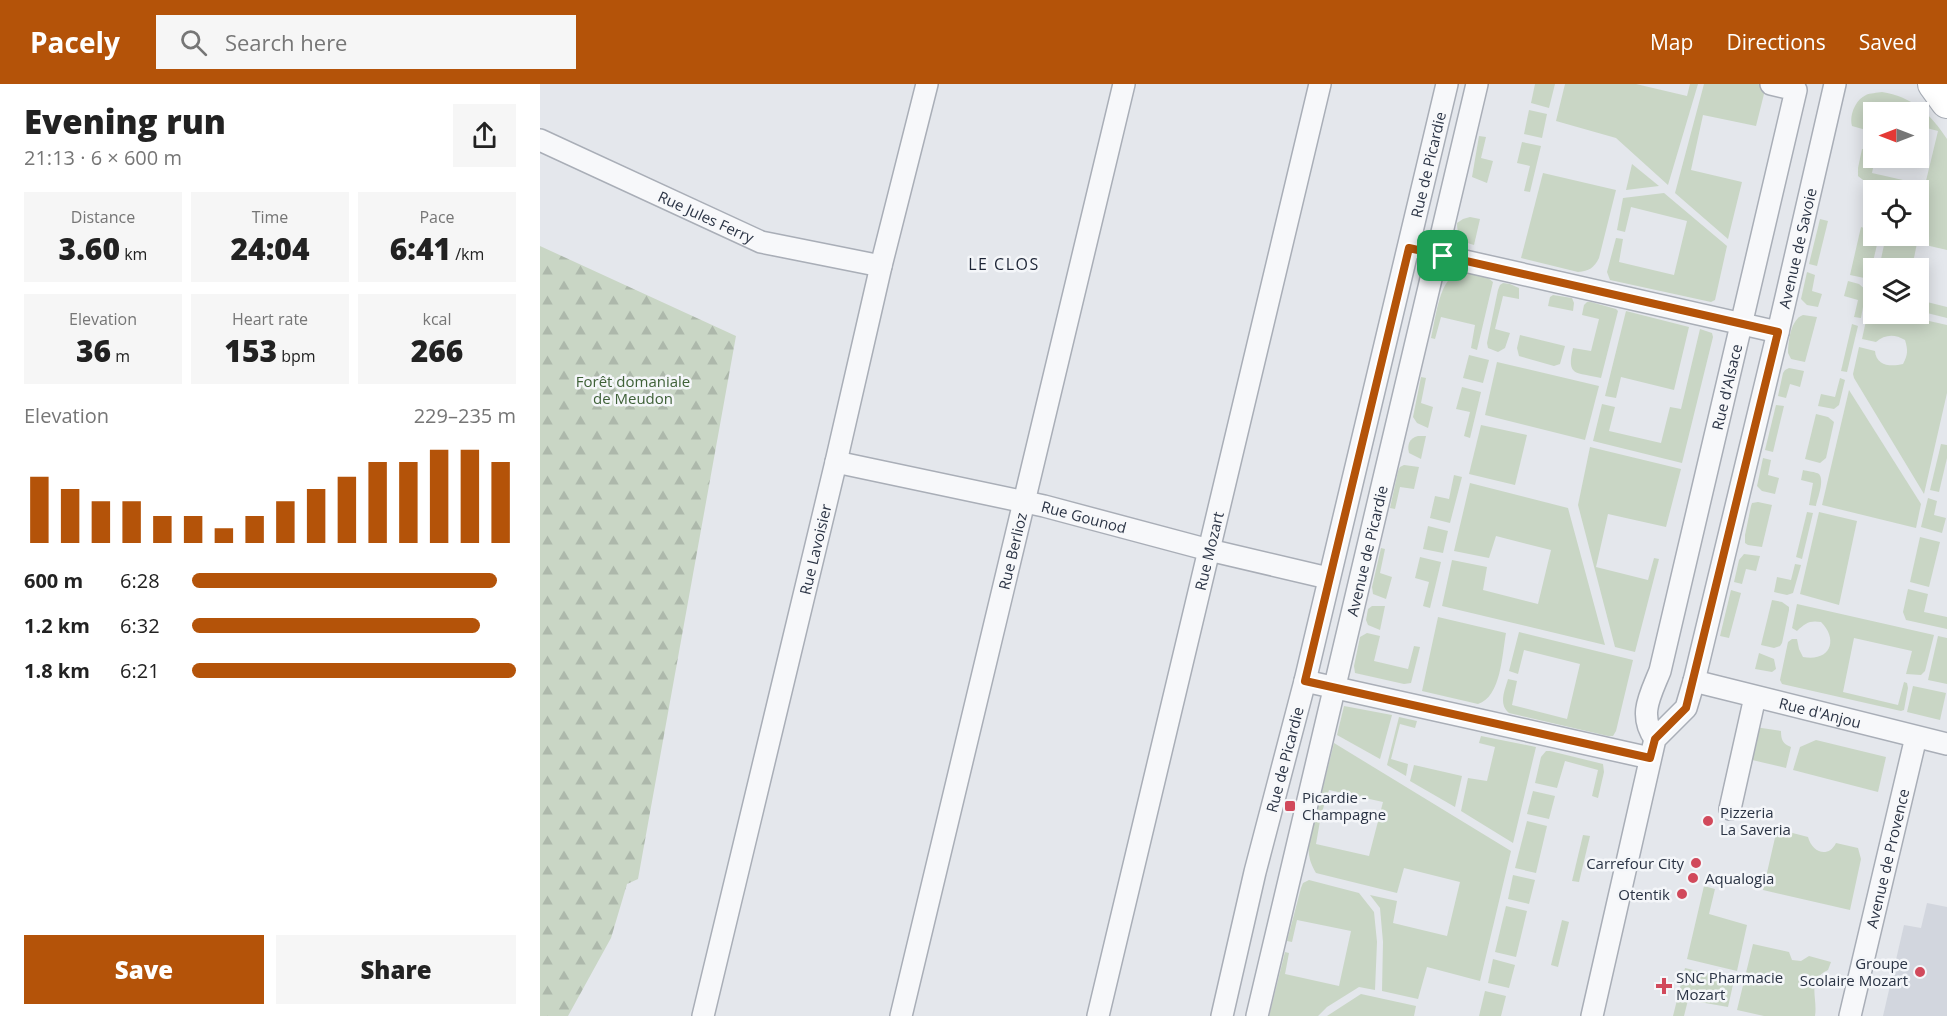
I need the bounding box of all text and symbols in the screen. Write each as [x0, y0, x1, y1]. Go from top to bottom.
search box [156, 15, 576, 69]
text: Pacely [30, 23, 120, 61]
icon: search [177, 26, 210, 59]
text: Search here [225, 27, 347, 57]
text: Map [1650, 28, 1693, 56]
text: Directions [1726, 28, 1826, 56]
text: Saved [1859, 28, 1917, 56]
text: Evening run [24, 99, 226, 144]
north arrow [1863, 102, 1929, 168]
map controls [1863, 102, 1929, 324]
button: share [453, 104, 516, 167]
street label: Rue de Picardie [1406, 110, 1450, 220]
text: 21:13 · 6 × 600 m [24, 144, 182, 171]
button: locate [1863, 180, 1929, 246]
street label: Rue Jules Ferry [655, 186, 758, 248]
street label: Avenue de Savoie [1774, 186, 1821, 310]
text: Distance [71, 206, 135, 228]
text: Time [252, 206, 288, 228]
text: Pace [419, 206, 455, 228]
text: 3.60 [59, 228, 120, 269]
text: 24:04 [231, 228, 309, 269]
text: 6:41 [390, 228, 451, 269]
pin [1417, 230, 1468, 281]
icon: arrive [1426, 239, 1459, 272]
text: km [120, 243, 147, 265]
text: /km [451, 243, 484, 265]
district label: LE CLOS [968, 253, 1040, 275]
button: layers [1863, 258, 1929, 324]
text: Elevation [69, 308, 137, 330]
text: Heart rate [232, 308, 308, 330]
text: kcal [423, 308, 452, 330]
text: 36 [76, 330, 111, 371]
text: 153 [224, 330, 277, 371]
text: 266 [411, 330, 463, 371]
street label: Rue d'Alsace [1707, 342, 1746, 432]
text: m [111, 345, 130, 367]
text: bpm [277, 345, 316, 367]
park label: Forêt domaniale de Meudon [576, 371, 690, 408]
text: Elevation [24, 402, 109, 429]
text: 229–235 m [414, 402, 516, 429]
street label: Avenue de Picardie [1342, 483, 1392, 618]
street label: Rue Gounod [1039, 496, 1129, 538]
street label: Rue Lavoisier [794, 502, 836, 597]
street label: Rue Mozart [1190, 510, 1228, 592]
street label: Rue Berlioz [993, 511, 1031, 592]
text: 600 m [24, 567, 83, 594]
text: 6:28 [120, 567, 160, 594]
text: 1.2 km [24, 612, 90, 639]
text: 6:32 [120, 612, 160, 639]
text: 1.8 km [24, 657, 90, 684]
text: 6:21 [120, 657, 160, 684]
street label: Rue d'Anjou [1777, 693, 1863, 732]
street label: Rue de Picardie [1261, 705, 1308, 814]
place label: Picardie - Champagne [1302, 787, 1386, 824]
street label: Avenue de Provence [1861, 787, 1913, 930]
marker: Picardie - Champagne [1283, 799, 1297, 813]
place label: Pizzeria La Saveria [1720, 802, 1791, 839]
marker: Pizzeria La Saveria [1701, 814, 1715, 828]
place label: Carrefour City [1586, 853, 1684, 873]
marker: Carrefour City [1689, 856, 1703, 870]
place label: Aqualogia [1705, 868, 1774, 888]
marker: Aqualogia [1686, 871, 1700, 885]
place label: Otentik [1618, 884, 1670, 904]
marker: Otentik [1675, 887, 1689, 901]
button: Save [24, 935, 264, 1004]
button: Share [276, 935, 516, 1004]
place label: Groupe Scolaire Mozart [1800, 953, 1908, 990]
marker: Groupe Scolaire Mozart [1913, 965, 1927, 979]
place label: SNC Pharmacie Mozart [1676, 967, 1783, 1004]
marker: SNC Pharmacie Mozart [1657, 979, 1671, 993]

